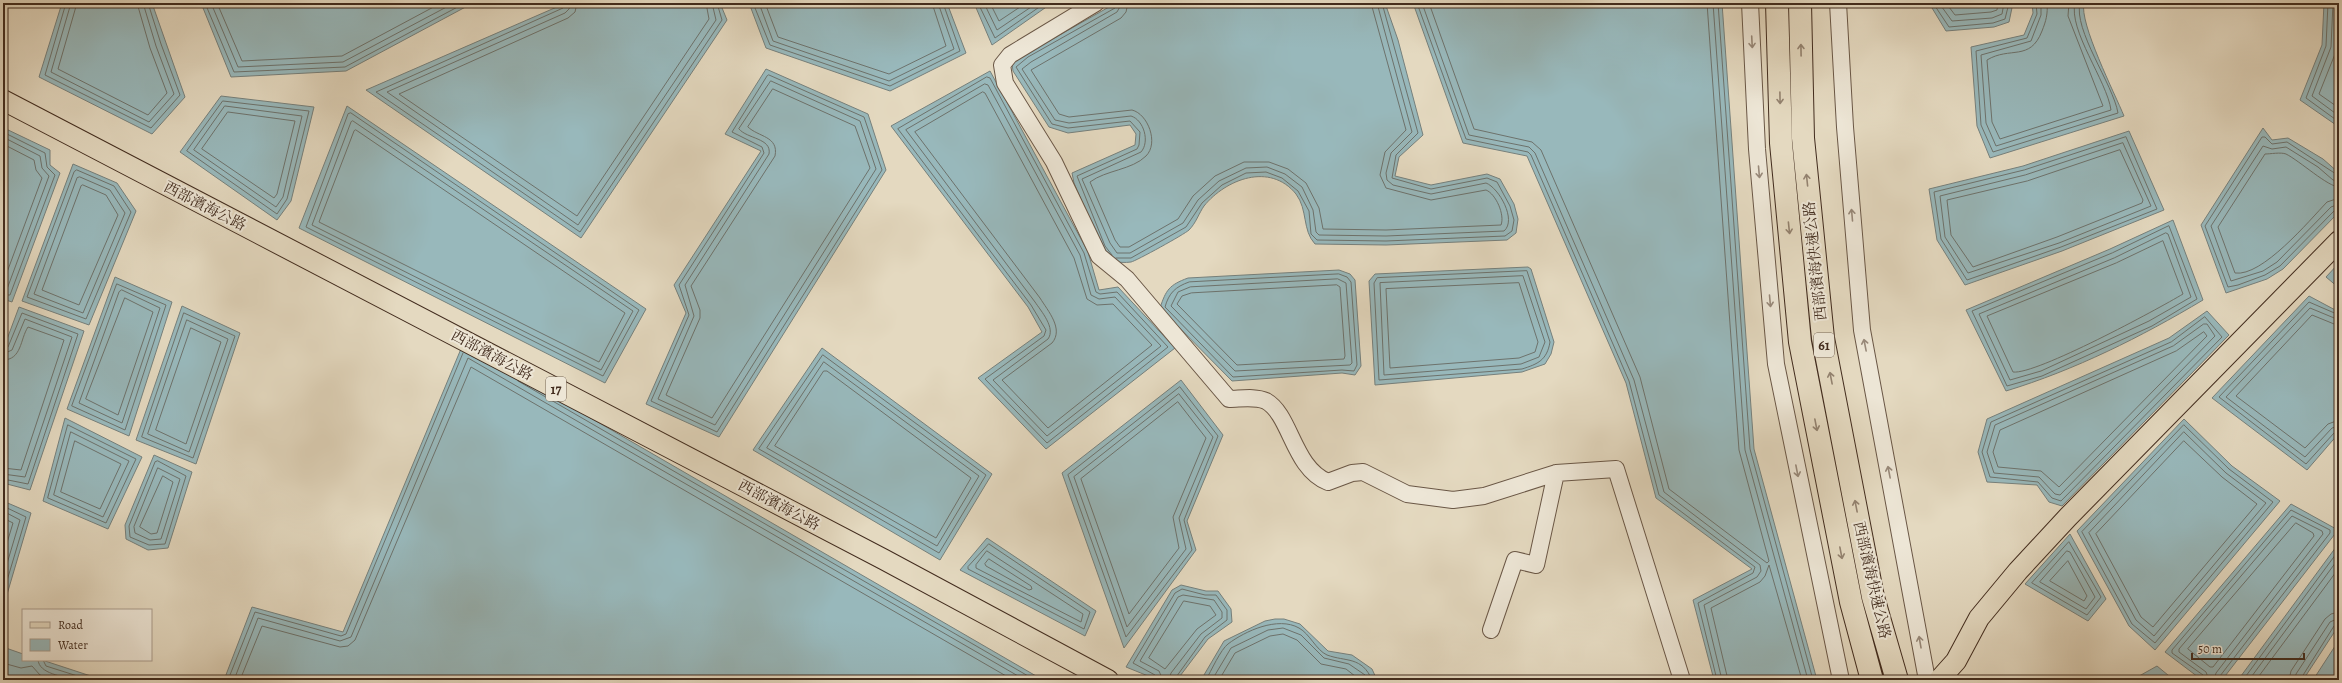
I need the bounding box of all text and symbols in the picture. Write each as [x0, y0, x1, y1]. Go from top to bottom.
one-way arrow [1748, 35, 1756, 48]
one-way arrow [1797, 44, 1805, 57]
one-way arrow [1776, 91, 1784, 104]
one-way arrow [1755, 165, 1762, 178]
one-way arrow [1803, 174, 1811, 187]
street label: 西部濱海公路 [160, 177, 250, 235]
street label: 西部濱海快速公路 [1799, 200, 1831, 322]
one-way arrow [1849, 209, 1856, 222]
one-way arrow [1785, 221, 1793, 234]
one-way arrow [1767, 294, 1774, 307]
street label: 西部濱海公路 [448, 325, 536, 385]
road number: 61 [1814, 333, 1834, 357]
one-way arrow [1861, 339, 1869, 352]
one-way arrow [1826, 372, 1834, 385]
road number: 17 [546, 377, 566, 401]
one-way arrow [1813, 419, 1821, 432]
one-way arrow [1794, 464, 1802, 477]
one-way arrow [1885, 466, 1893, 479]
street label: 西部濱海公路 [735, 475, 823, 535]
one-way arrow [1851, 500, 1859, 513]
street label: 西部濱海快速公路 [1849, 519, 1895, 641]
one-way arrow [1838, 546, 1846, 559]
legend [22, 609, 152, 661]
text: Road [58, 617, 84, 633]
scale bar [2192, 635, 2304, 661]
one-way arrow [1916, 636, 1924, 649]
text: Water [57, 637, 88, 653]
text: 50 m [2198, 641, 2222, 657]

